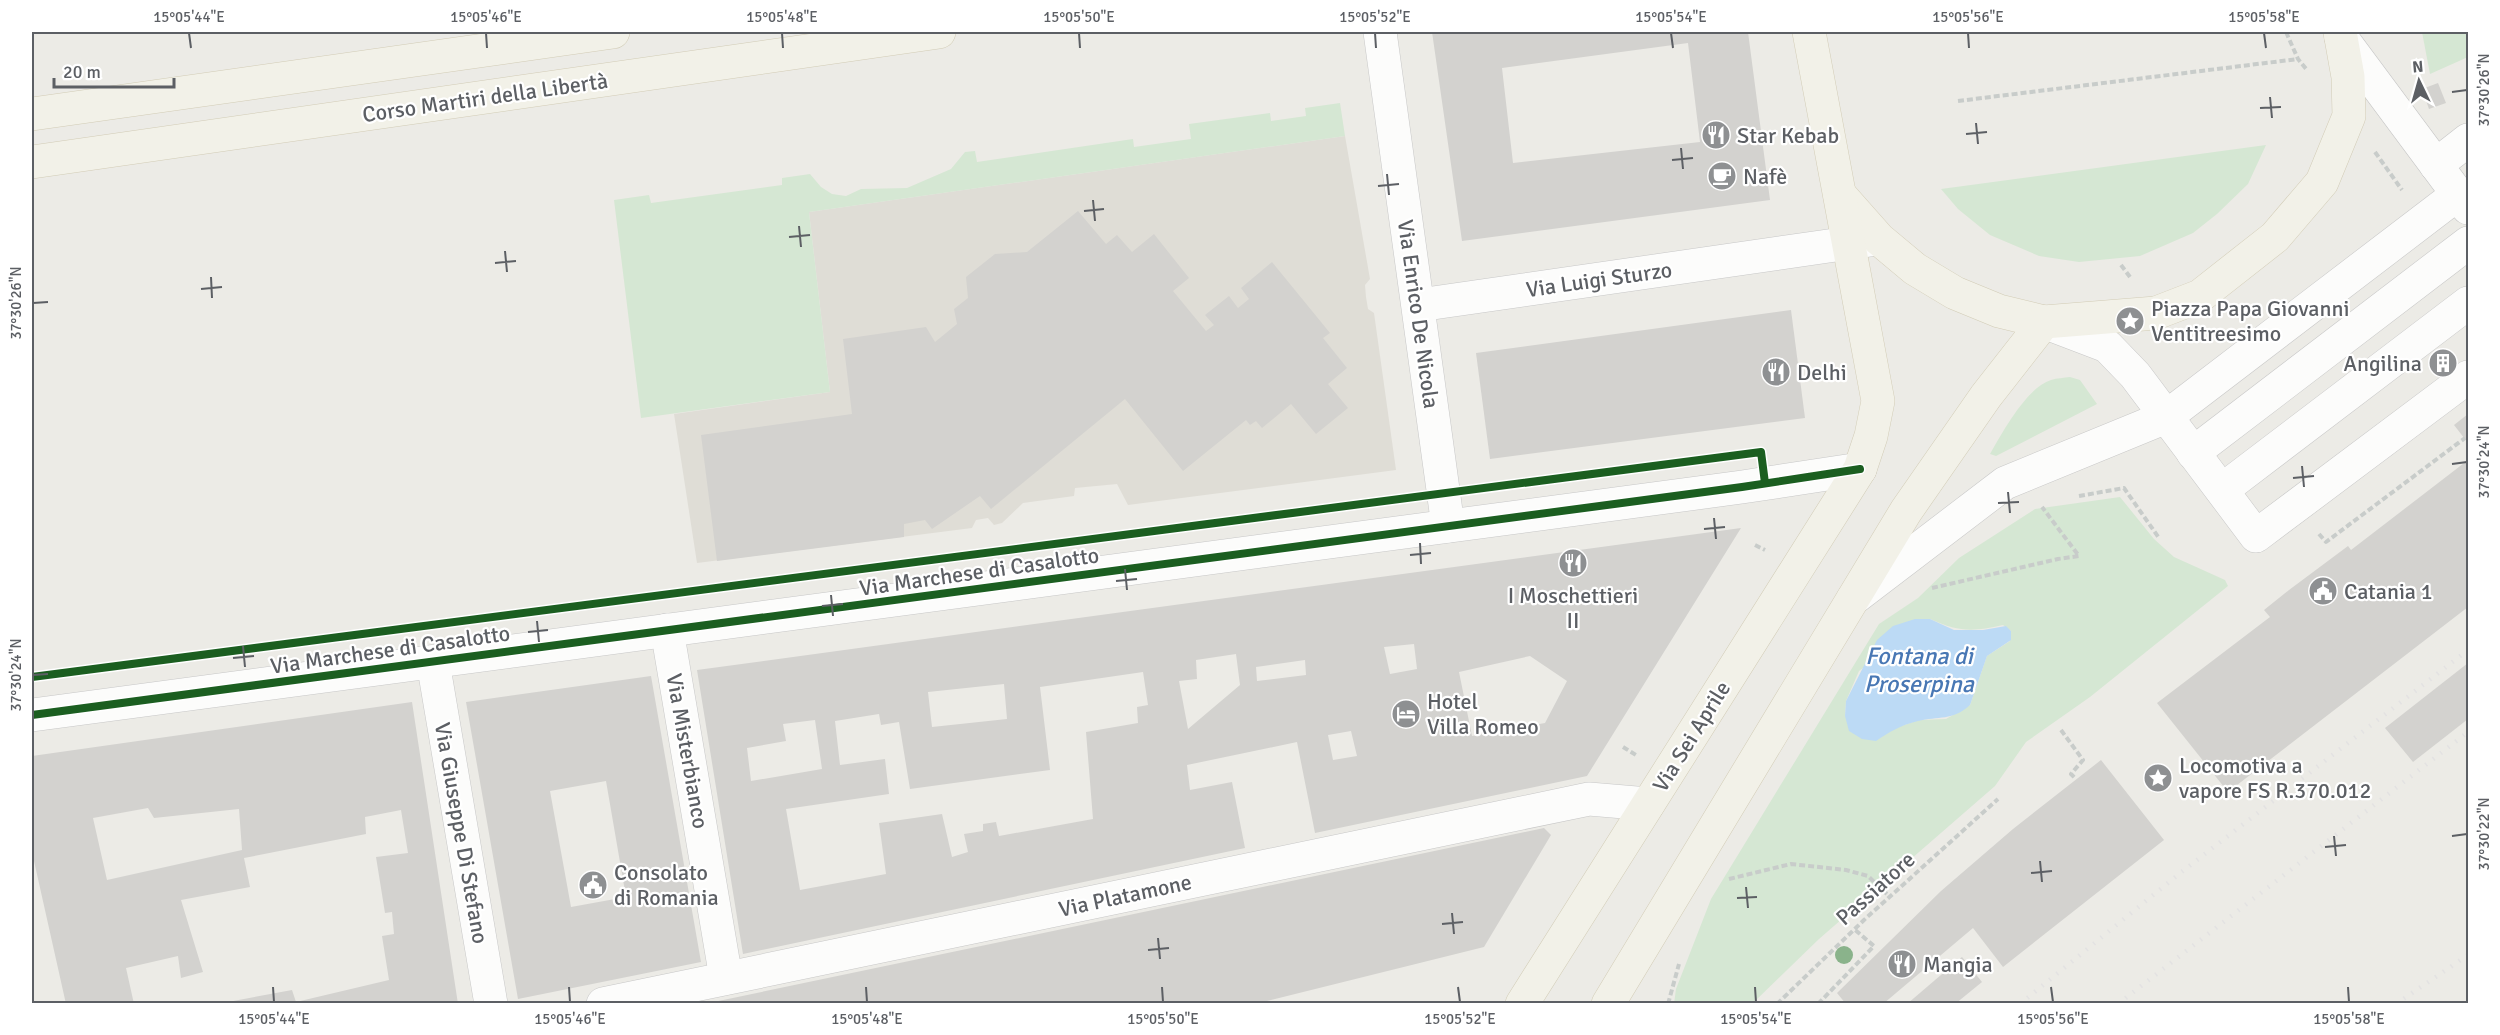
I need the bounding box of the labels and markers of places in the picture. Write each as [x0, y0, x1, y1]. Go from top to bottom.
restaurant icon: Star Kebab [1700, 119, 1732, 151]
place label: Star Kebab [1737, 122, 1839, 149]
cafe icon: Nafè [1706, 160, 1738, 192]
place label: Nafè [1743, 163, 1787, 190]
place label: Piazza Papa Giovanni Ventitreesimo [2151, 295, 2349, 347]
place icon: Piazza Papa Giovanni Ventitreesimo [2114, 305, 2146, 337]
building icon: Angilina [2427, 347, 2459, 379]
place label: Angilina [2344, 350, 2422, 377]
restaurant icon: Delhi [1760, 356, 1792, 388]
place label: Delhi [1797, 359, 1847, 386]
restaurant icon: I Moschettieri II [1557, 547, 1589, 579]
public building icon: Catania 1 [2307, 575, 2339, 607]
place label: Catania 1 [2344, 578, 2433, 605]
place label: I Moschettieri II [1508, 582, 1638, 634]
place label: Hotel Villa Romeo [1427, 688, 1539, 740]
hotel icon: Hotel Villa Romeo [1390, 698, 1422, 730]
place label: Locomotiva a vapore FS R.370.012 [2179, 752, 2371, 804]
place icon: Locomotiva a vapore FS R.370.012 [2142, 762, 2174, 794]
place label: Consolato di Romania [614, 859, 719, 911]
public building icon: Consolato di Romania [577, 869, 609, 901]
restaurant icon: Mangia [1886, 948, 1918, 980]
place label: Mangia [1923, 951, 1993, 978]

